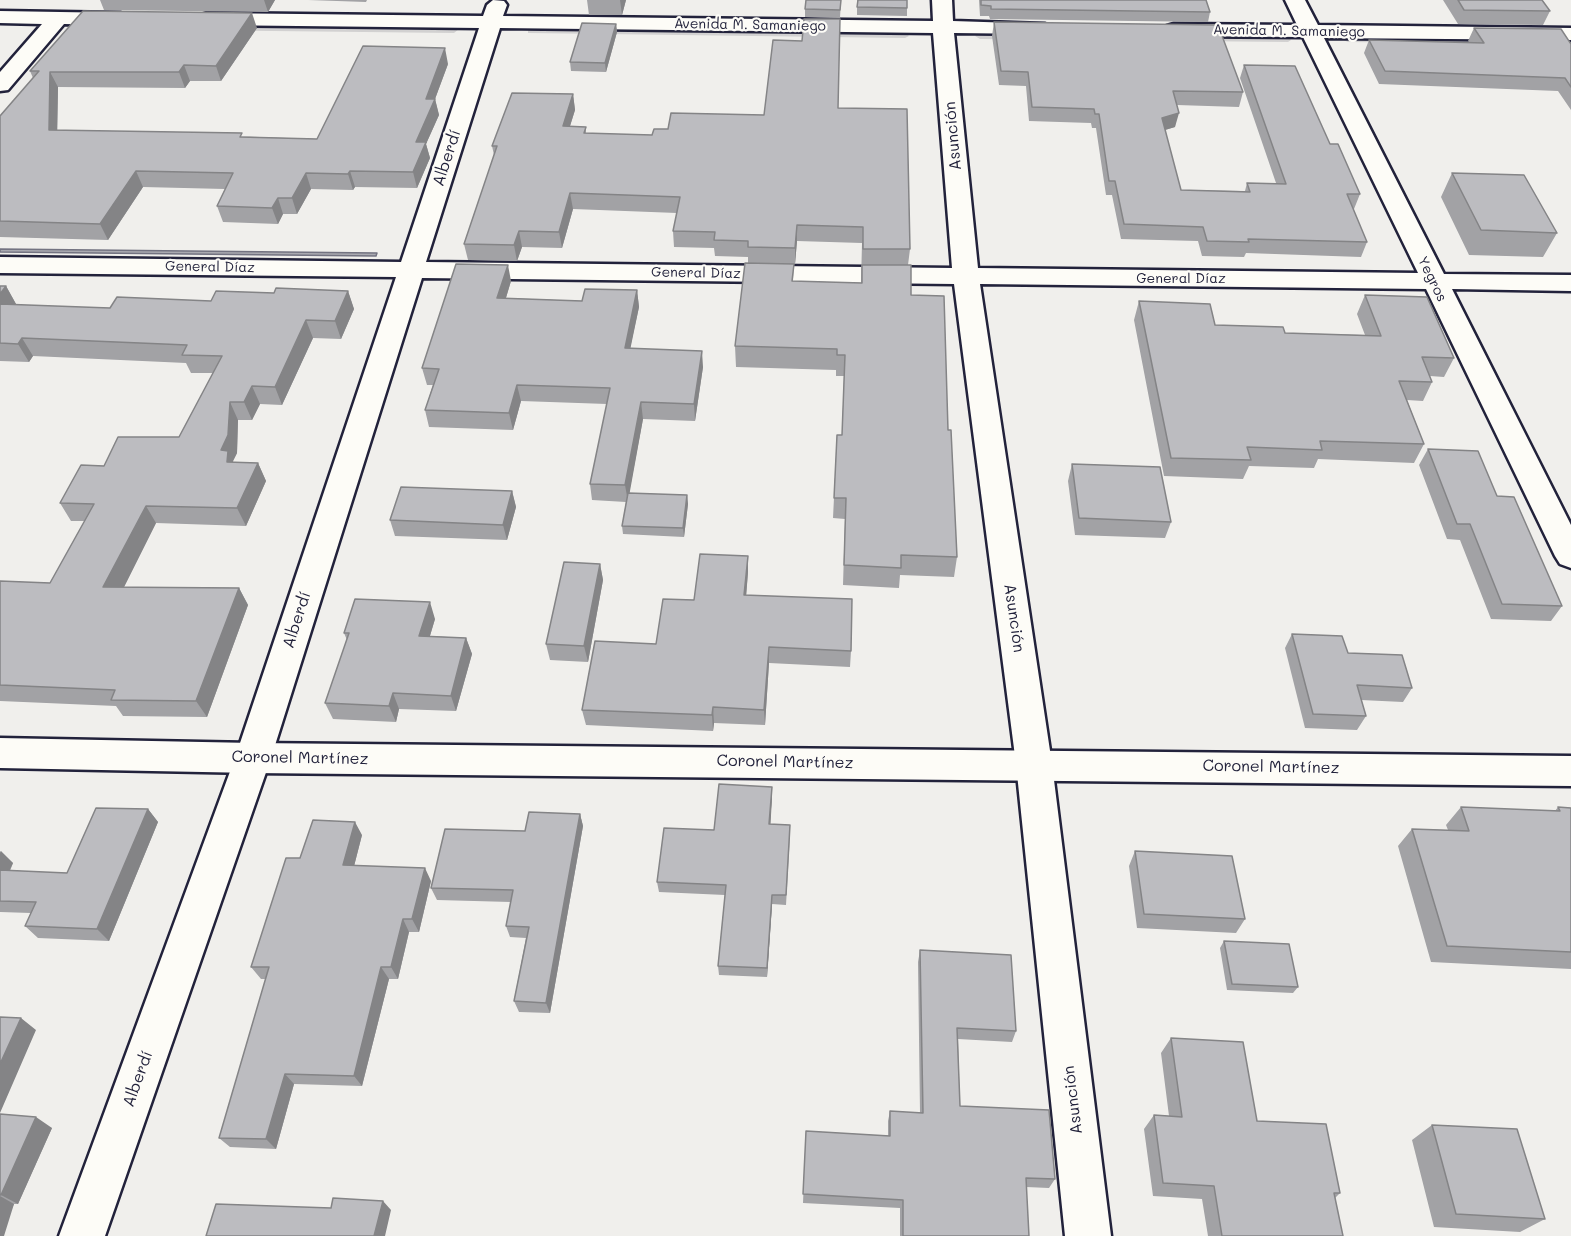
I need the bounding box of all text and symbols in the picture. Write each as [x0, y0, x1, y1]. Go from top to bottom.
street label: Avenida M. Samaniego [674, 15, 826, 35]
street label: Avenida M. Samaniego [1213, 21, 1365, 41]
street label: Asunción [940, 101, 966, 171]
street label: Alberdí [429, 127, 465, 189]
street label: Yegros [1414, 254, 1450, 304]
street label: General Díaz [165, 258, 255, 276]
street label: General Díaz [651, 264, 741, 282]
street label: General Díaz [1136, 271, 1226, 287]
street label: Asunción [1000, 582, 1028, 654]
street label: Alberdí [279, 589, 315, 651]
street label: Coronel Martínez [231, 747, 369, 769]
street label: Coronel Martínez [716, 751, 854, 773]
street label: Coronel Martínez [1202, 756, 1340, 778]
street label: Alberdí [119, 1048, 157, 1110]
street label: Asunción [1059, 1065, 1087, 1135]

